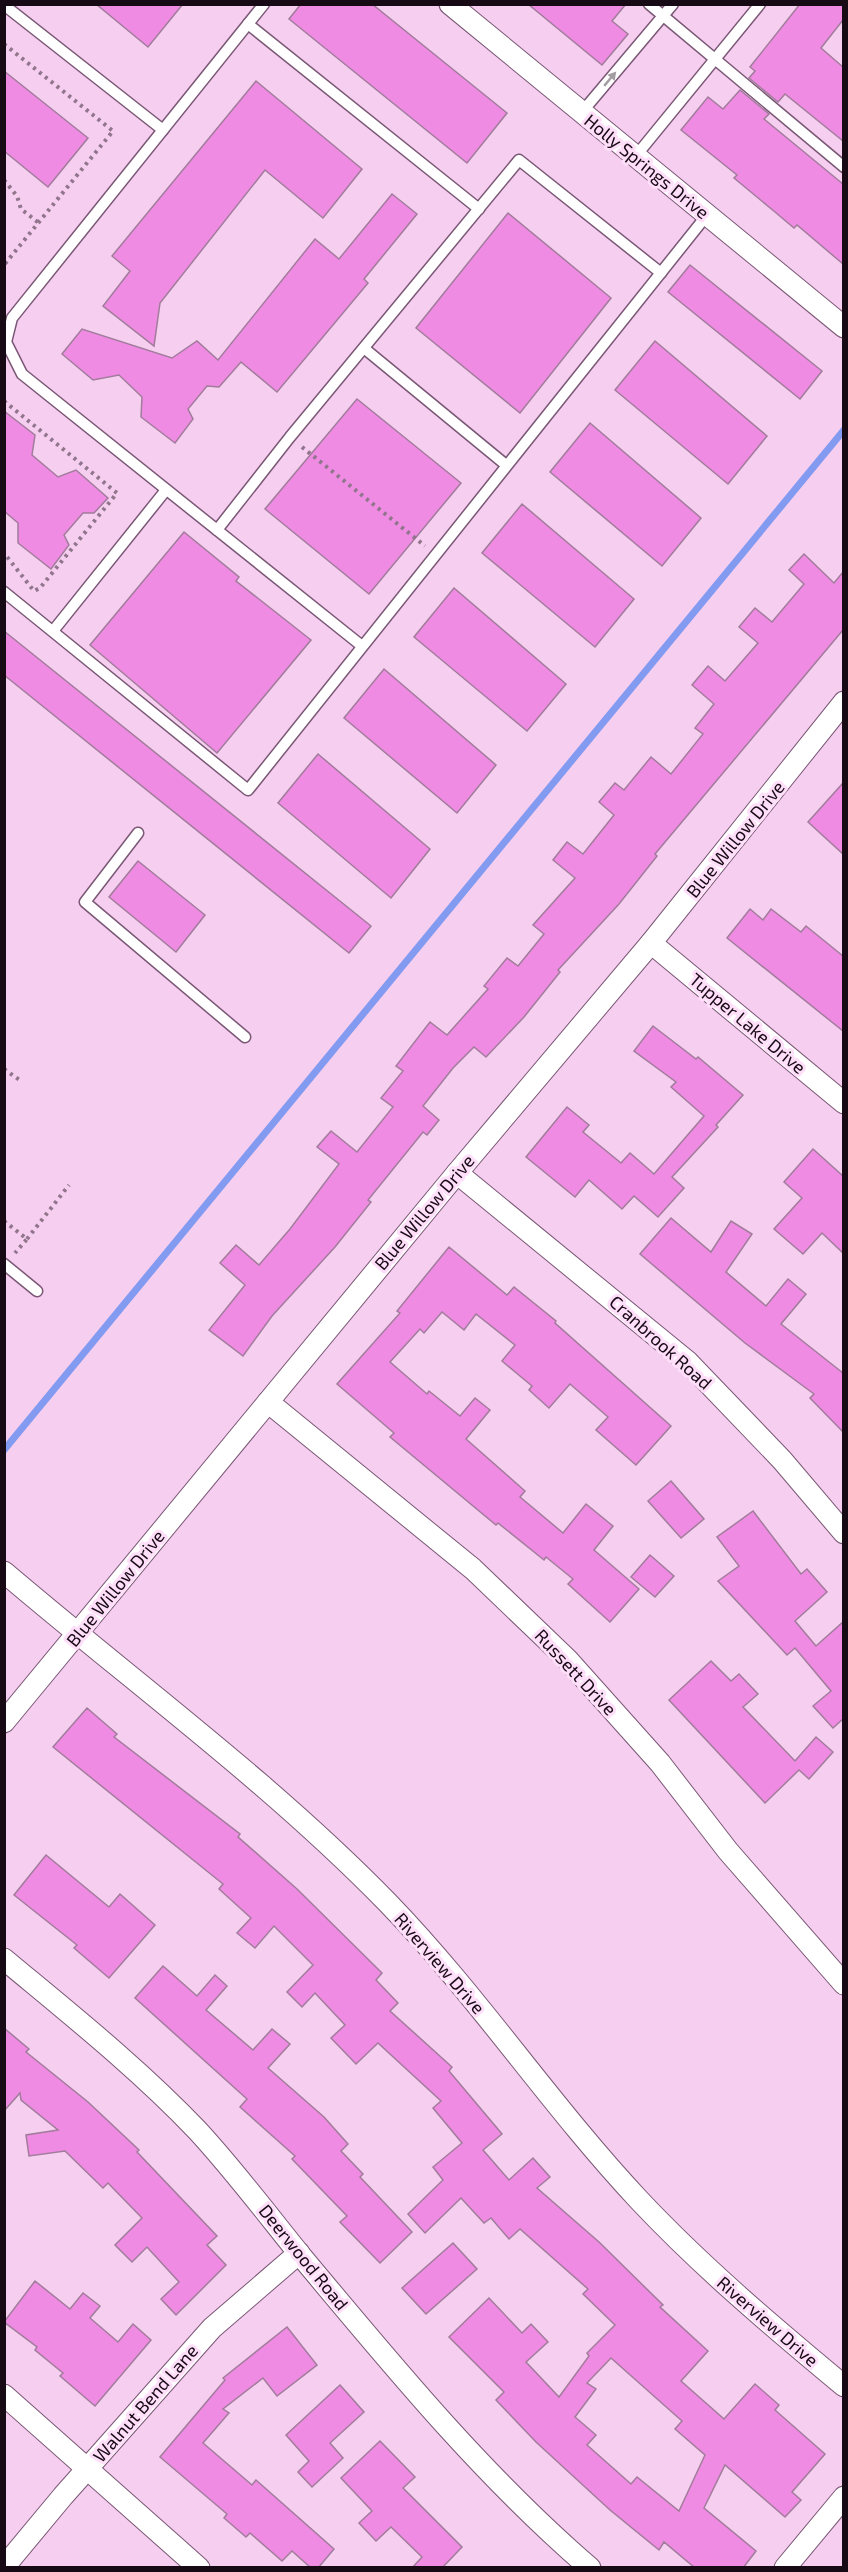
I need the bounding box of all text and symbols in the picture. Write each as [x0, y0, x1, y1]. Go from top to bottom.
one-way arrow [604, 71, 617, 87]
street label: Holly Springs Drive [580, 109, 714, 223]
street label: Blue Willow Drive [681, 776, 789, 902]
street label: Tupper Lake Drive [685, 968, 811, 1078]
street label: Blue Willow Drive [369, 1150, 479, 1274]
street label: Cranbrook Road [605, 1290, 717, 1394]
street label: Blue Willow Drive [61, 1525, 169, 1651]
street label: Russett Drive [531, 1624, 621, 1720]
street label: Riverview Drive [390, 1908, 490, 2018]
street label: Deerwood Road [255, 2200, 353, 2314]
street label: Riverview Drive [713, 2271, 823, 2371]
street label: Walnut Bend Lane [88, 2340, 202, 2466]

